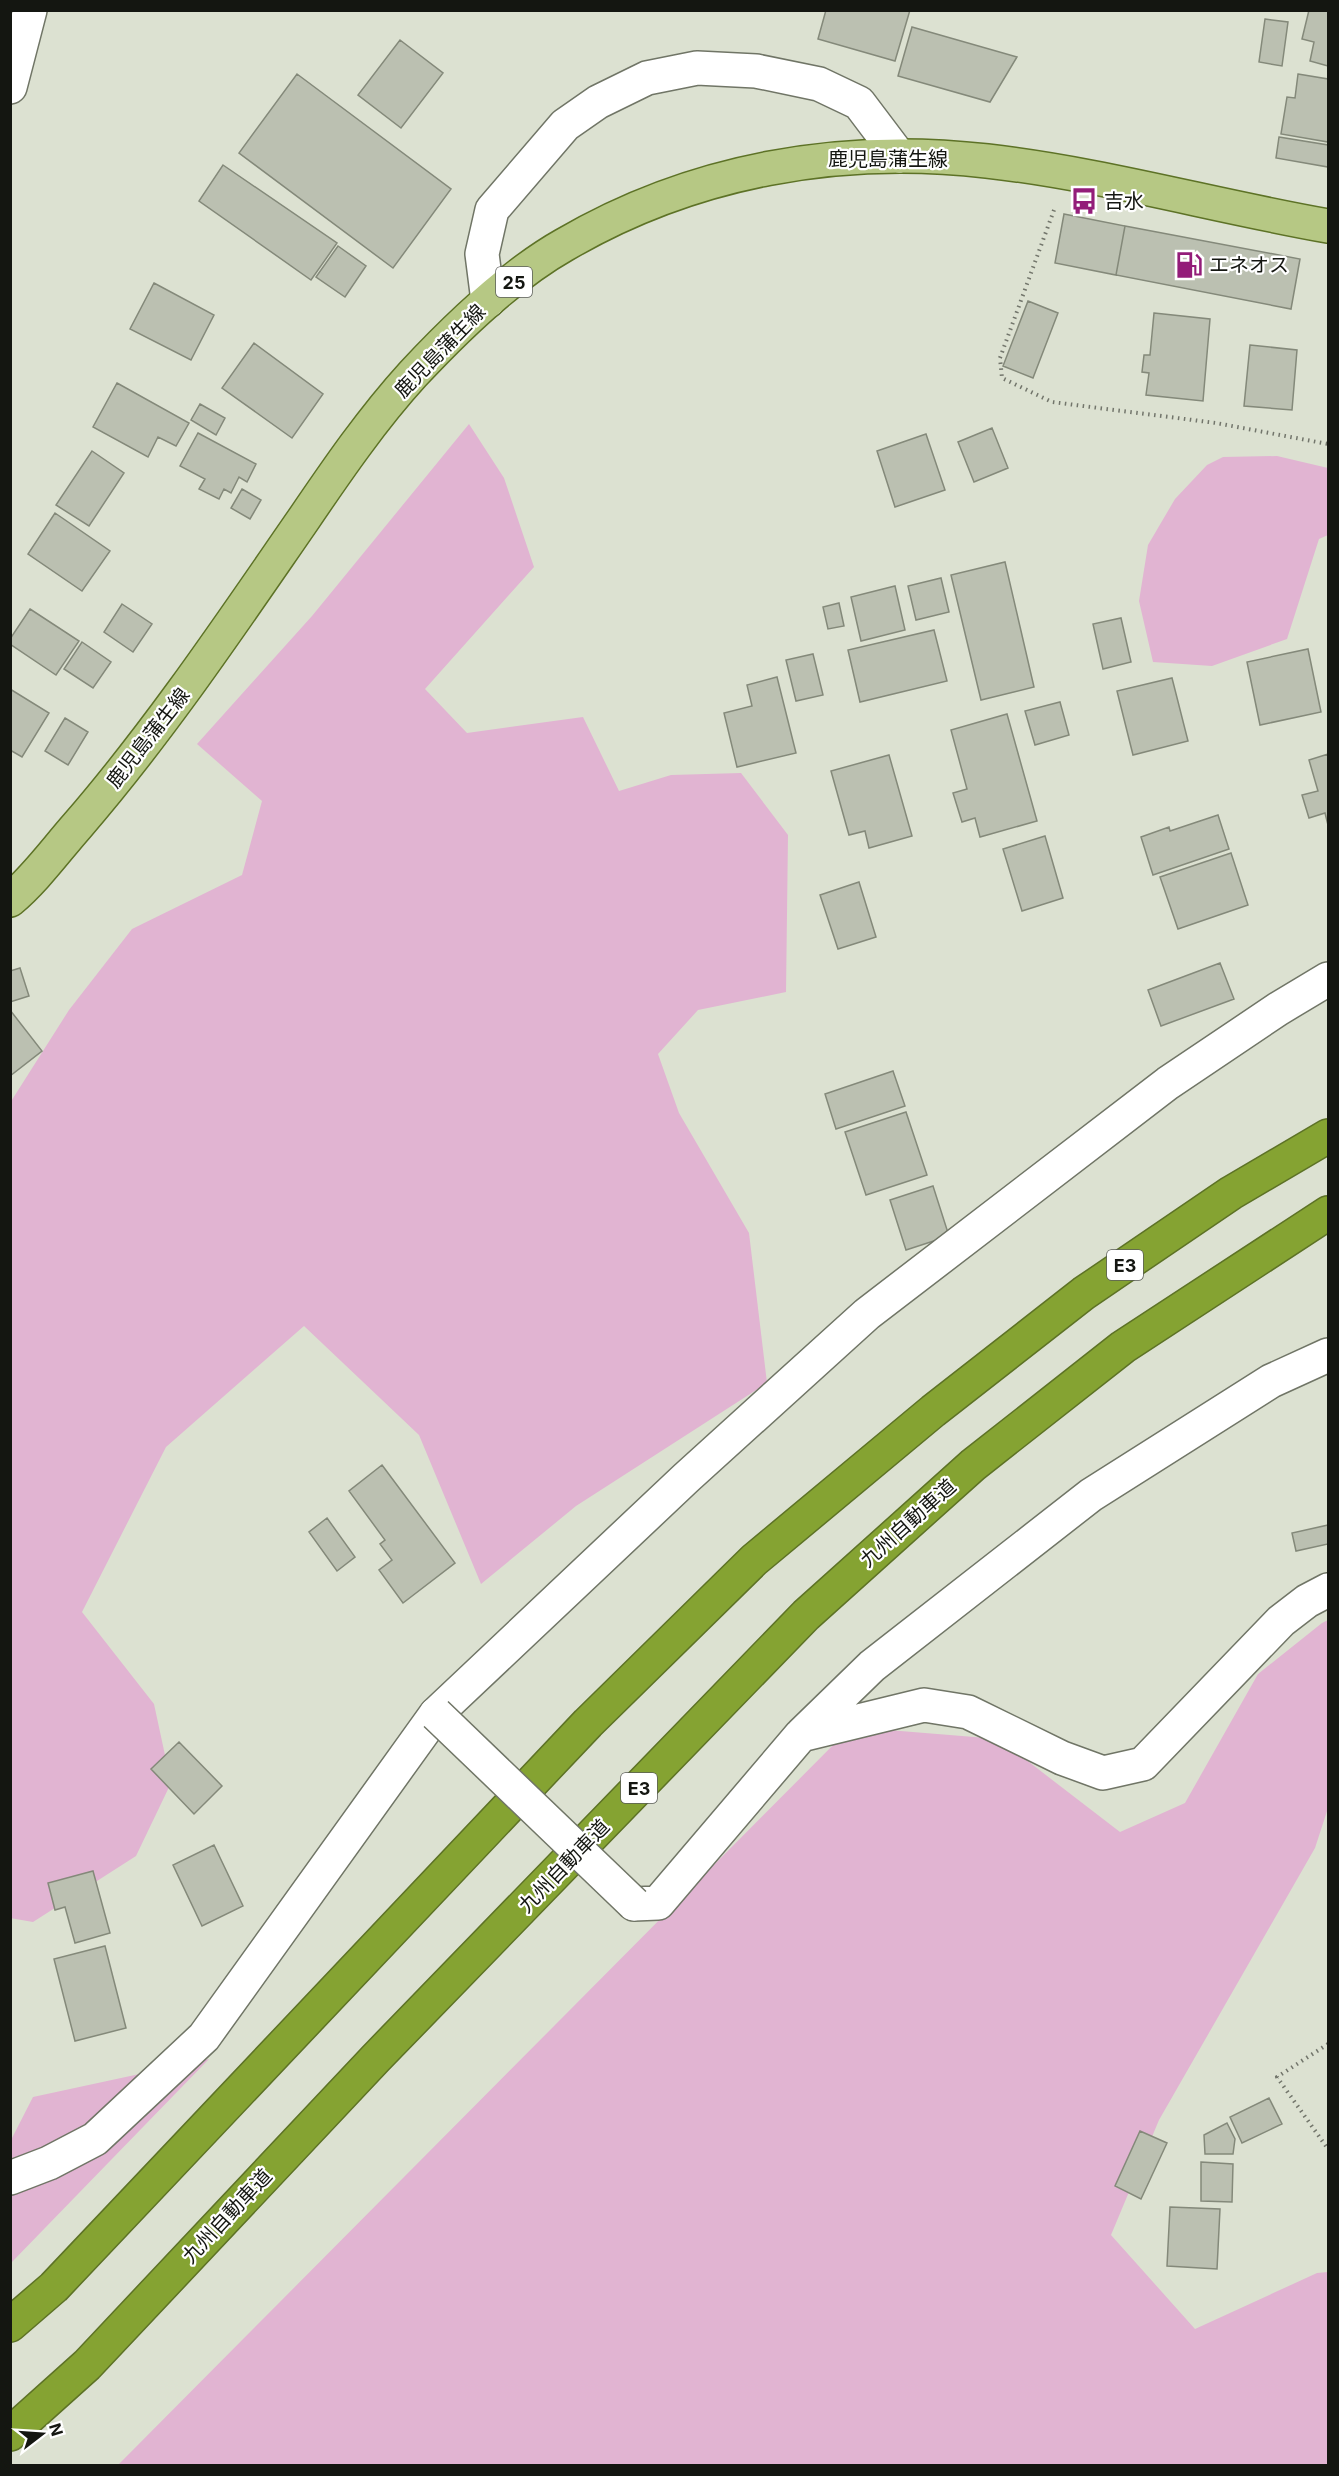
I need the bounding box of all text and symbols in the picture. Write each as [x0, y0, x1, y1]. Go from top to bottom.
street label: 鹿児島蒲生線 [828, 147, 948, 171]
bus stop icon: 吉水 [1069, 186, 1099, 216]
place label: 吉水 [1104, 189, 1144, 213]
fuel station icon: エネオス [1174, 250, 1204, 280]
place label: エネオス [1209, 253, 1289, 277]
road number: 25 [496, 267, 532, 297]
street label: 鹿児島蒲生線 [390, 300, 490, 402]
street label: 鹿児島蒲生線 [102, 683, 194, 793]
road number: E3 [1107, 1250, 1143, 1280]
street label: 九州自動車道 [855, 1474, 961, 1572]
road number: E3 [621, 1773, 657, 1803]
street label: 九州自動車道 [514, 1815, 614, 1917]
street label: 九州自動車道 [177, 2164, 277, 2268]
north arrow [12, 2404, 72, 2464]
text: N [45, 2421, 68, 2438]

